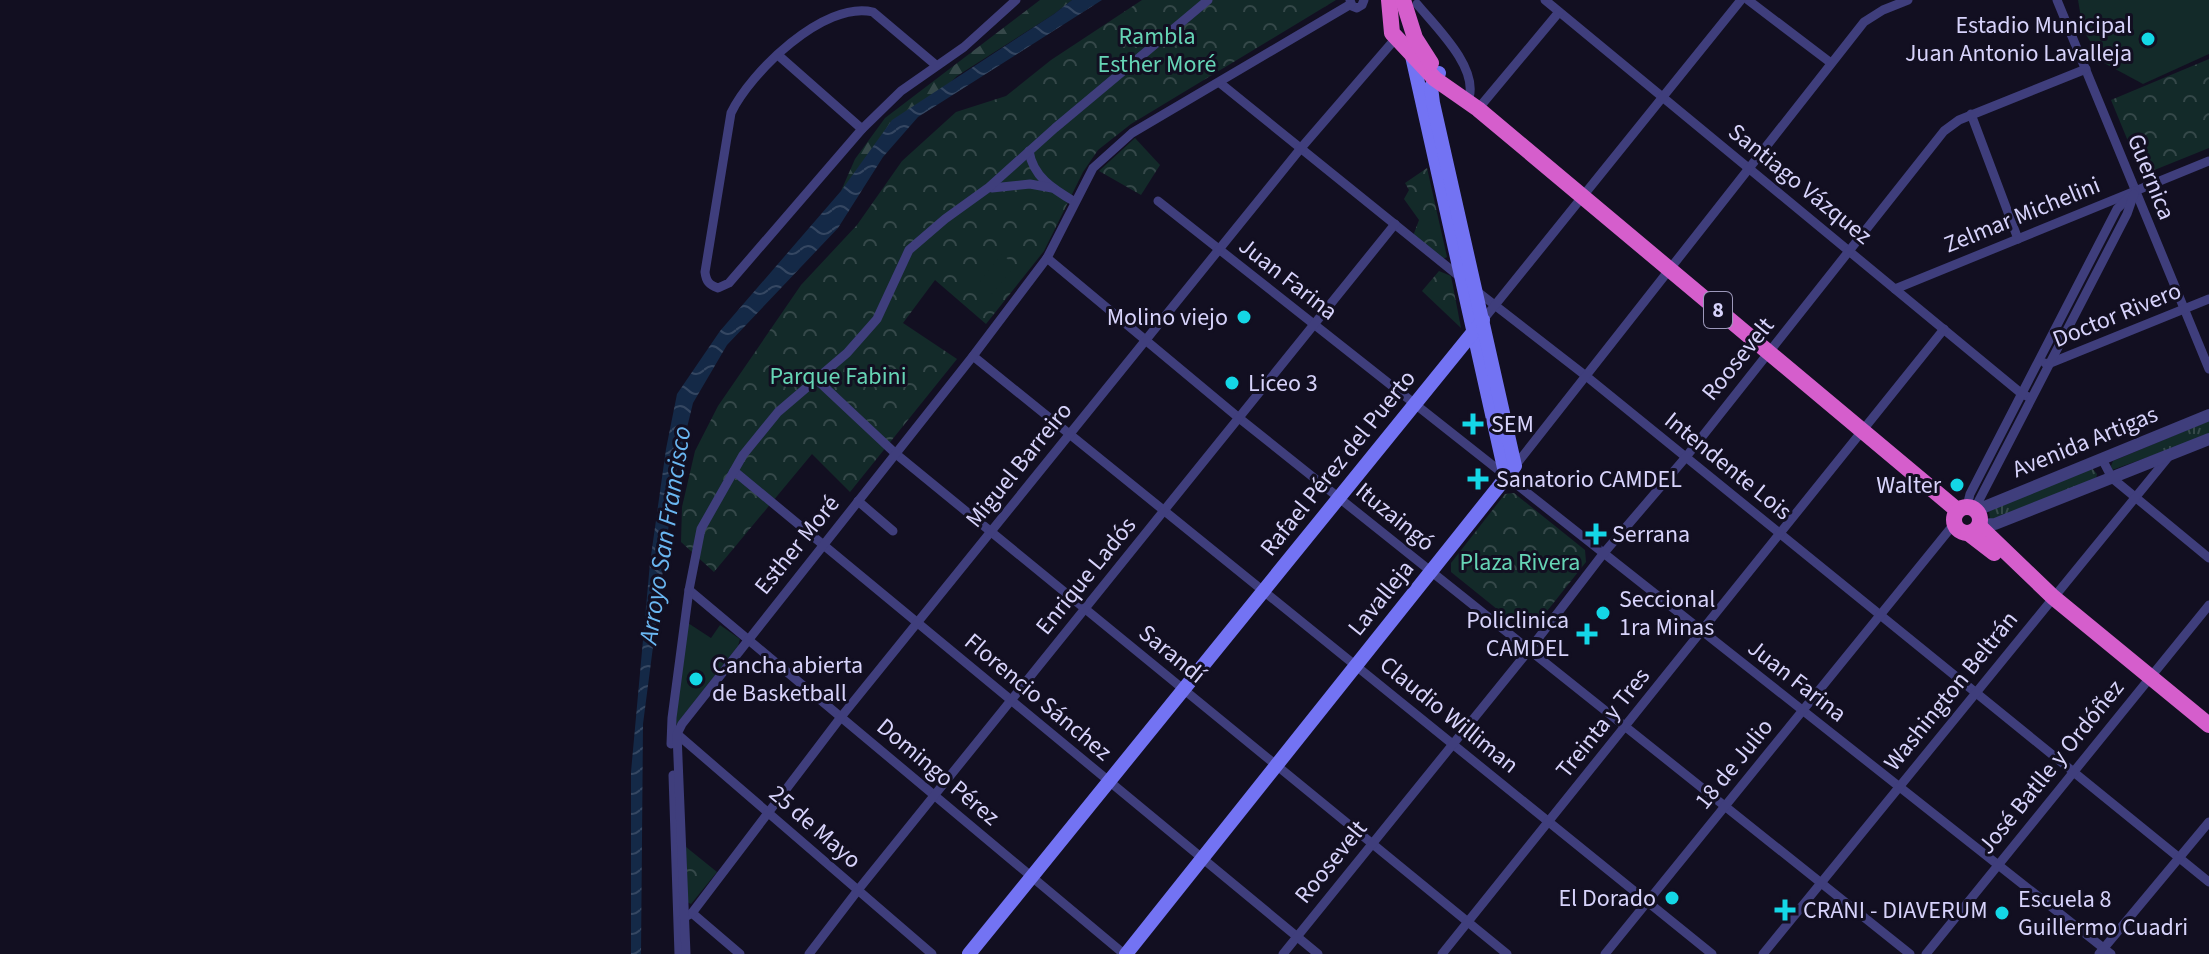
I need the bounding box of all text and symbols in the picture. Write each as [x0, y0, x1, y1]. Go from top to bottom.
place label: Estadio Municipal Juan Antonio Lavalleja [1905, 8, 2132, 71]
park label: Rambla Esther Moré [1098, 19, 1216, 82]
marker: Estadio Municipal Juan Antonio Lavalleja [2139, 30, 2157, 48]
street label: Santiago Vázquez [1721, 115, 1879, 253]
street label: Guernica [2118, 129, 2184, 225]
street label: Zelmar Michelini [1939, 168, 2105, 262]
street label: Juan Farina [1231, 229, 1345, 329]
street label: Doctor Rivero [2047, 273, 2187, 357]
road number: 8 [1704, 292, 1732, 328]
place label: Molino viejo [1107, 300, 1228, 335]
marker: Molino viejo [1235, 308, 1253, 326]
street label: Roosevelt [1693, 310, 1783, 408]
park label: Parque Fabini [769, 359, 907, 394]
street label: Rafael Pérez del Puerto [1252, 362, 1424, 564]
place label: Liceo 3 [1248, 366, 1318, 401]
marker: Liceo 3 [1223, 374, 1241, 392]
street label: Miguel Barreiro [957, 395, 1081, 535]
street label: Avenida Artigas [2007, 397, 2163, 487]
street label: Intendente Lois [1657, 403, 1799, 529]
place label: SEM [1491, 407, 1534, 442]
marker: SEM [1462, 413, 1484, 435]
water label: Arroyo San Francisco [629, 423, 700, 649]
place label: Sanatorio CAMDEL [1496, 462, 1682, 497]
marker: Sanatorio CAMDEL [1467, 468, 1489, 490]
place label: Walter [1876, 468, 1942, 503]
street label: Ituzaingó [1348, 474, 1442, 560]
marker: Walter [1948, 476, 1966, 494]
street label: Esther Moré [746, 488, 848, 602]
street label: Enrique Ladós [1027, 509, 1145, 643]
place label: Serrana [1612, 517, 1690, 552]
marker: Serrana [1587, 525, 1605, 543]
park label: Plaza Rivera [1460, 545, 1580, 580]
street label: Lavalleja [1339, 552, 1423, 644]
place label: Seccional 1ra Minas [1619, 582, 1715, 645]
place label: Policlinica CAMDEL [1466, 603, 1569, 666]
marker: Seccional 1ra Minas [1594, 604, 1612, 622]
street label: Washington Beltrán [1875, 604, 2027, 778]
street label: Sarandí [1131, 616, 1214, 693]
marker: Policlinica CAMDEL [1576, 623, 1598, 645]
street label: Florencio Sánchez [957, 625, 1119, 769]
street label: Juan Farina [1740, 631, 1854, 731]
place label: Cancha abierta de Basketball [712, 648, 863, 711]
street label: Claudio Williman [1372, 648, 1526, 782]
street label: Treinta y Tres [1548, 660, 1658, 786]
marker: Cancha abierta de Basketball [687, 670, 705, 688]
street label: José Batlle y Ordóñez [1970, 672, 2132, 862]
street label: Domingo Pérez [869, 710, 1007, 834]
street label: 18 de Julio [1686, 711, 1782, 817]
street label: 25 de Mayo [761, 777, 869, 877]
street label: Roosevelt [1286, 813, 1376, 911]
place label: El Dorado [1558, 881, 1656, 916]
place label: Escuela 8 Guillermo Cuadri [2018, 882, 2188, 945]
marker: El Dorado [1663, 889, 1681, 907]
place label: CRANI - DIAVERUM [1803, 893, 1988, 928]
marker: CRANI - DIAVERUM [1774, 899, 1796, 921]
marker: Escuela 8 Guillermo Cuadri [1993, 904, 2011, 922]

